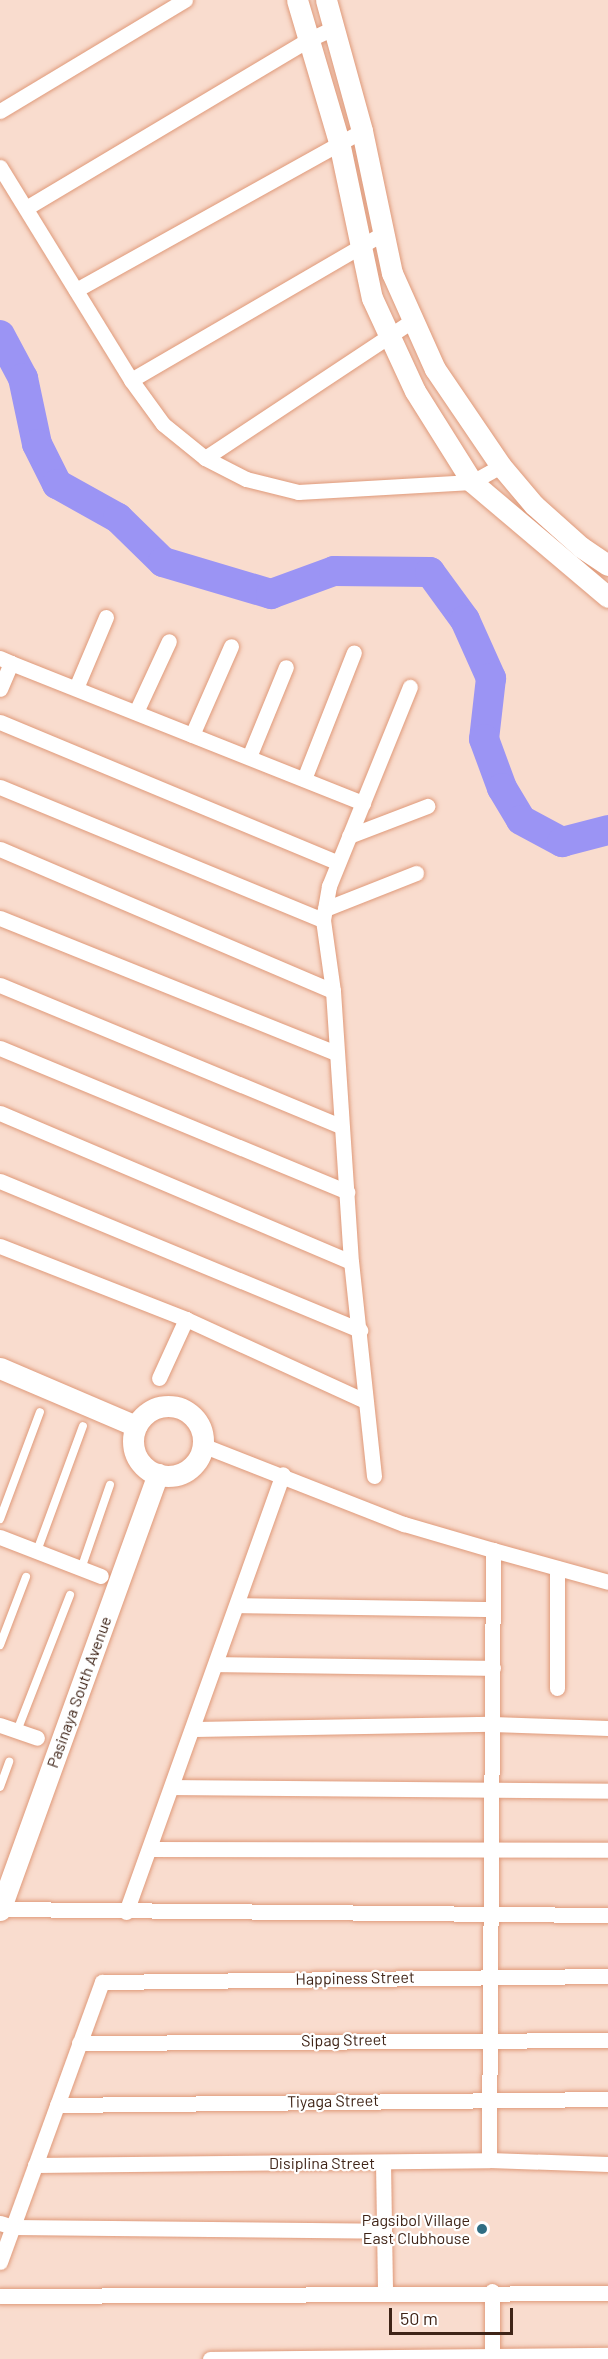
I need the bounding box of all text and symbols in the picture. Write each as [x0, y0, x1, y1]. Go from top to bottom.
street label: Pasinaya South Avenue [43, 1614, 115, 1770]
street label: Happiness Street [295, 1967, 415, 1989]
street label: Sipag Street [301, 2030, 387, 2050]
street label: Tiyaga Street [287, 2091, 379, 2111]
street label: Disiplina Street [269, 2153, 375, 2173]
place label: Pagsibol Village East Clubhouse [362, 2210, 470, 2248]
marker: Pagsibol Village East Clubhouse [475, 2222, 489, 2236]
scale bar [392, 2296, 516, 2334]
text: 50 m [400, 2307, 438, 2329]

